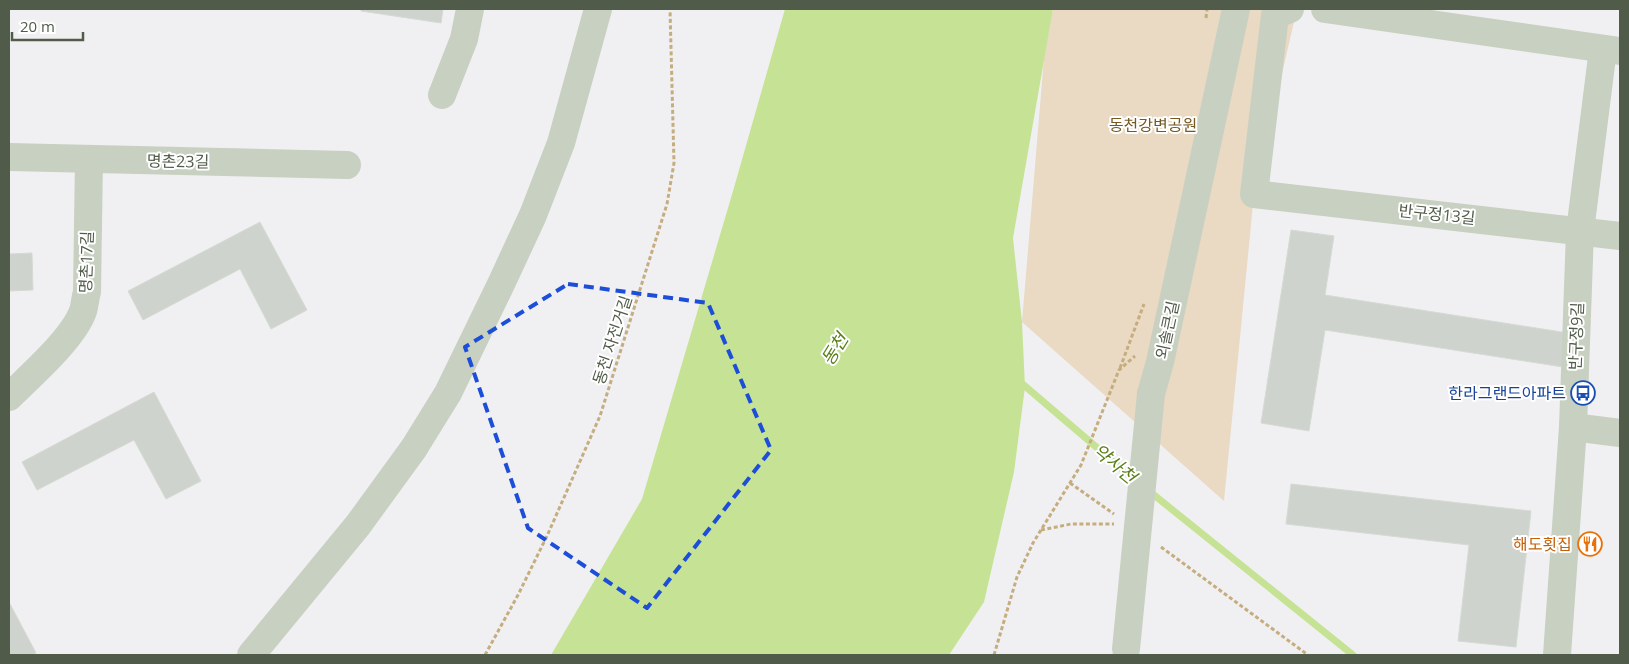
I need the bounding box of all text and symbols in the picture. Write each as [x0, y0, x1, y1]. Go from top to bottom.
scale bar [12, 10, 84, 42]
text: 20 m [20, 16, 55, 36]
park label: 동천강변공원 [1109, 114, 1197, 136]
street label: 명촌23길 [147, 149, 209, 173]
street label: 반구정13길 [1397, 199, 1477, 229]
street label: 명촌17길 [74, 230, 98, 294]
street label: 동천 자전거길 [587, 293, 637, 387]
street label: 외솔큰길 [1150, 299, 1184, 361]
street label: 반구정9길 [1564, 302, 1588, 370]
water label: 동천 [815, 327, 854, 369]
bus stop icon: 한라그랜드아파트 [1570, 380, 1596, 406]
place label: 한라그랜드아파트 [1448, 382, 1566, 404]
water label: 약사천 [1088, 438, 1144, 490]
restaurant icon: 해도횟집 [1577, 531, 1603, 557]
place label: 해도횟집 [1513, 533, 1572, 555]

